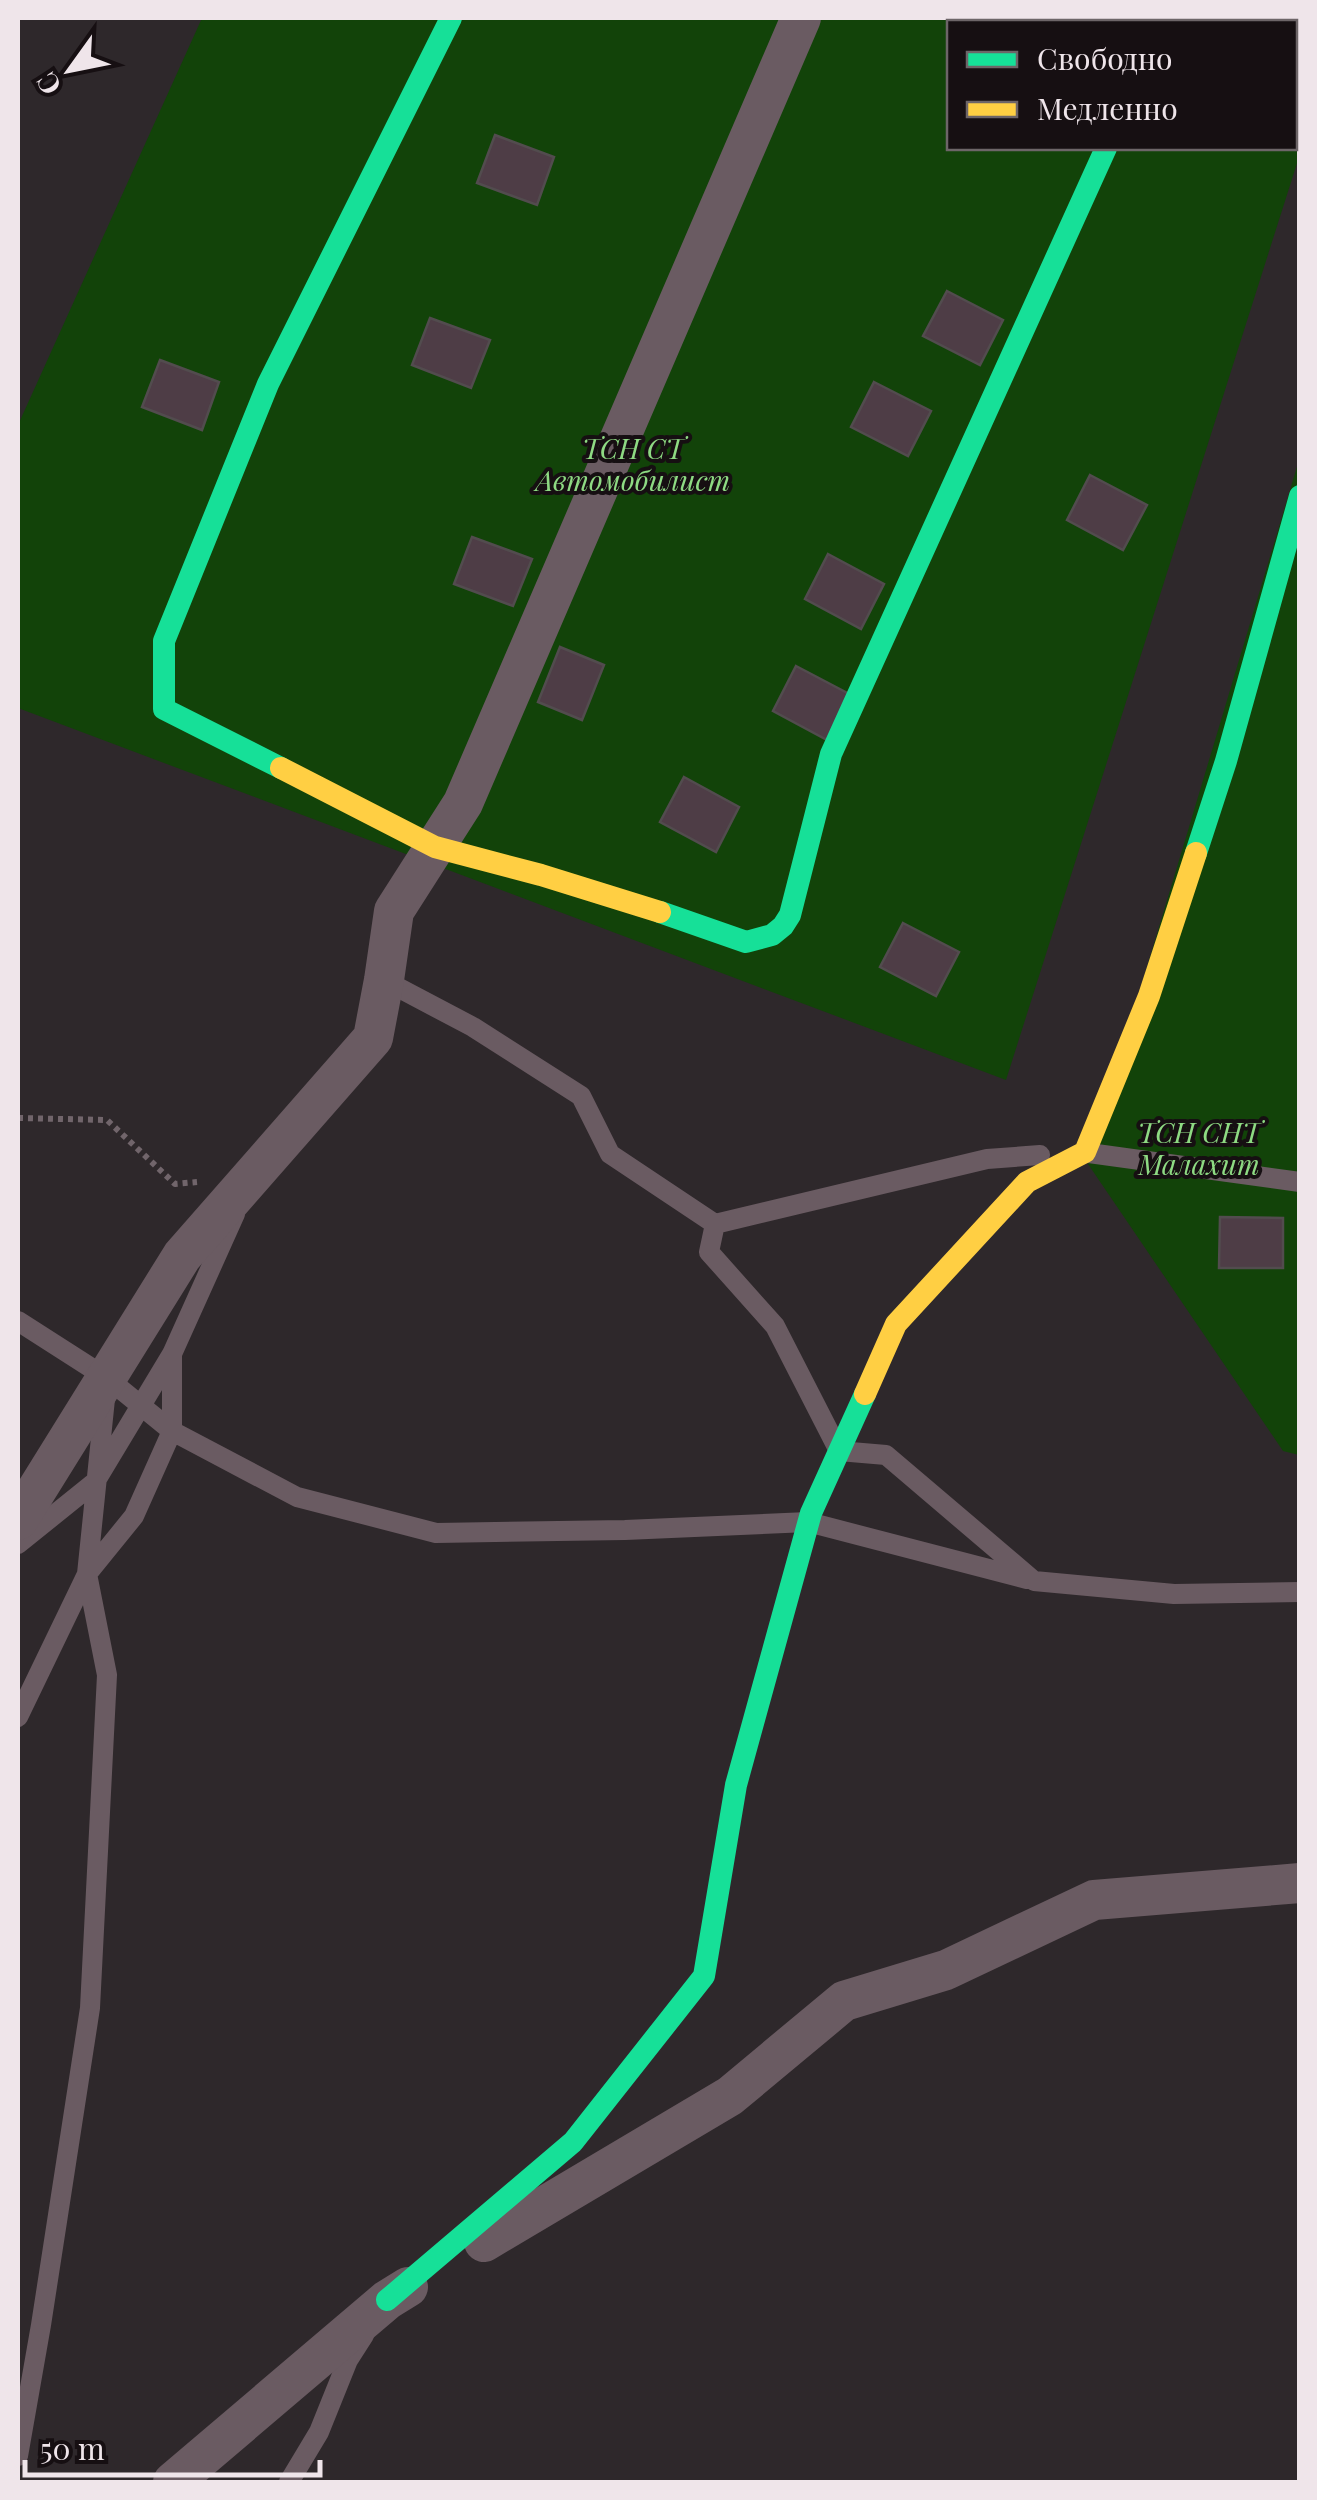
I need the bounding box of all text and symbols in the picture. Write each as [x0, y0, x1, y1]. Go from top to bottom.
north arrow [20, 20, 120, 120]
legend [947, 20, 1297, 150]
text: Свободно [1037, 38, 1172, 78]
text: С [27, 66, 69, 103]
text: Медленно [1037, 88, 1178, 128]
park label: ТСН СТ Автомобилист [533, 429, 730, 498]
park label: ТСН СНТ Малахит [1137, 1113, 1265, 1182]
scale bar [25, 2415, 320, 2477]
text: 50 m [40, 2428, 105, 2468]

